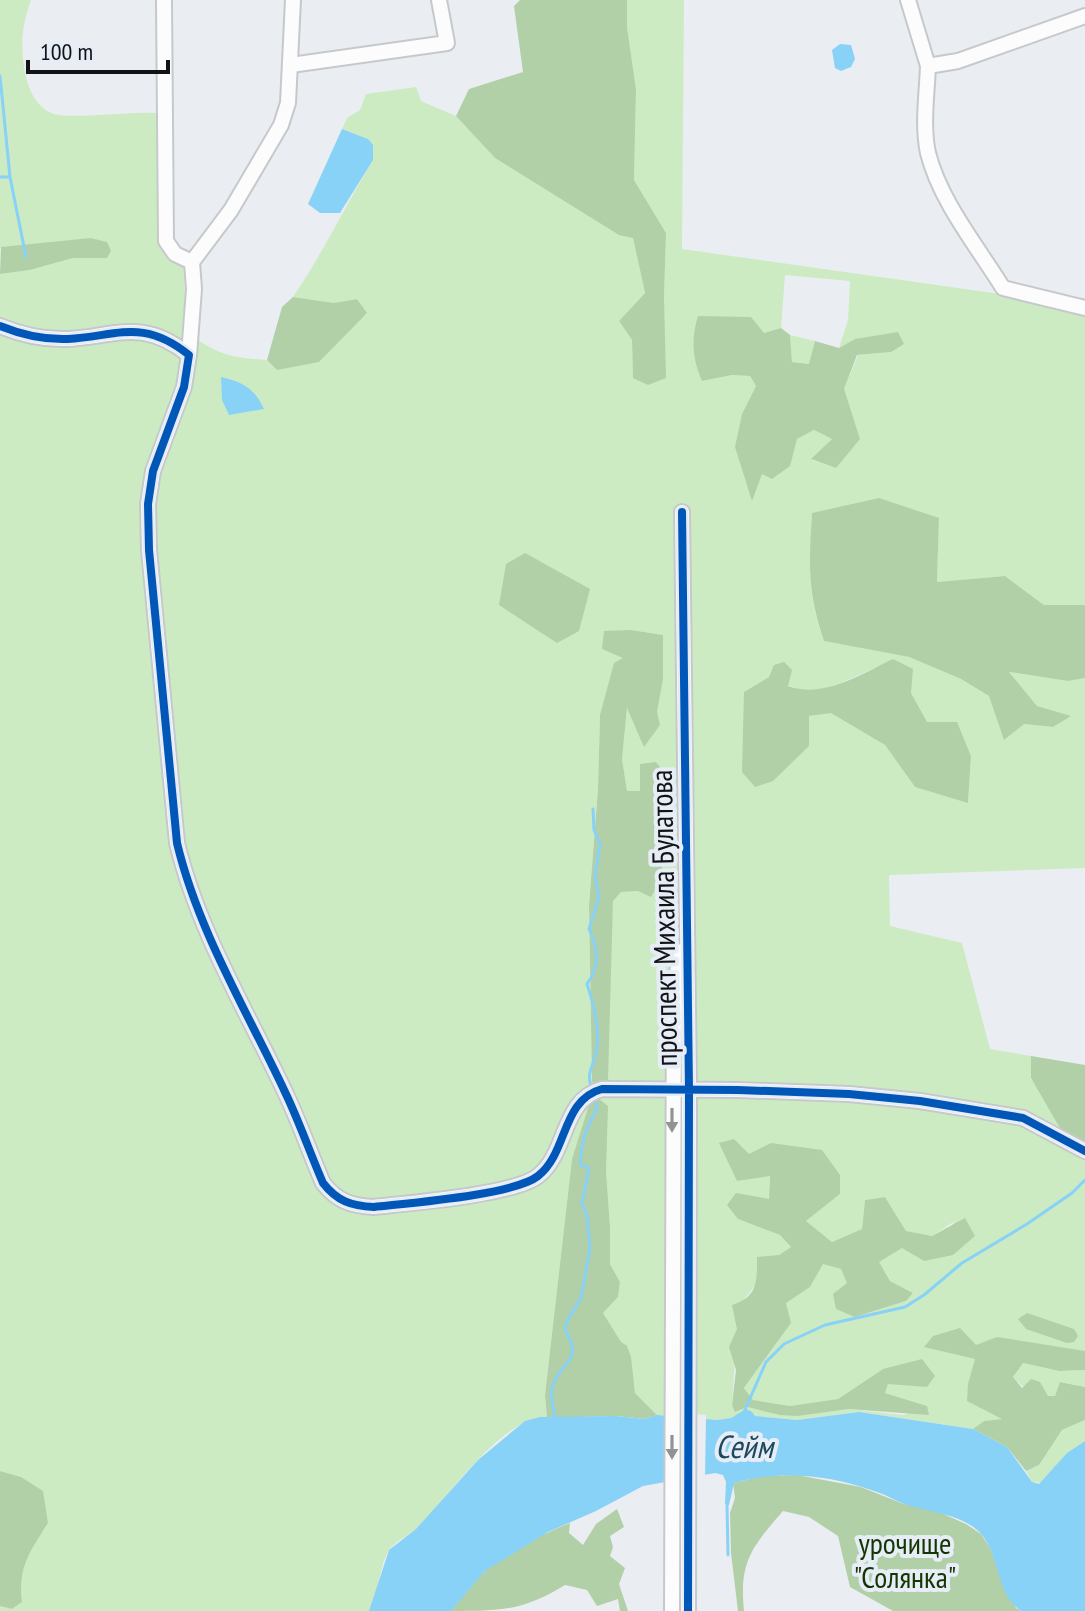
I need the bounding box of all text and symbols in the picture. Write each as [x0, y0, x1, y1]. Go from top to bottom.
scale bar [28, 24, 168, 74]
text: 100 m [40, 36, 93, 67]
street label: проспект Михаила Булатова [641, 769, 685, 1067]
one-way arrow [666, 1108, 678, 1133]
water label: Сейм [715, 1425, 775, 1467]
one-way arrow [666, 1435, 678, 1460]
park label: урочище "Солянка" [854, 1523, 956, 1596]

